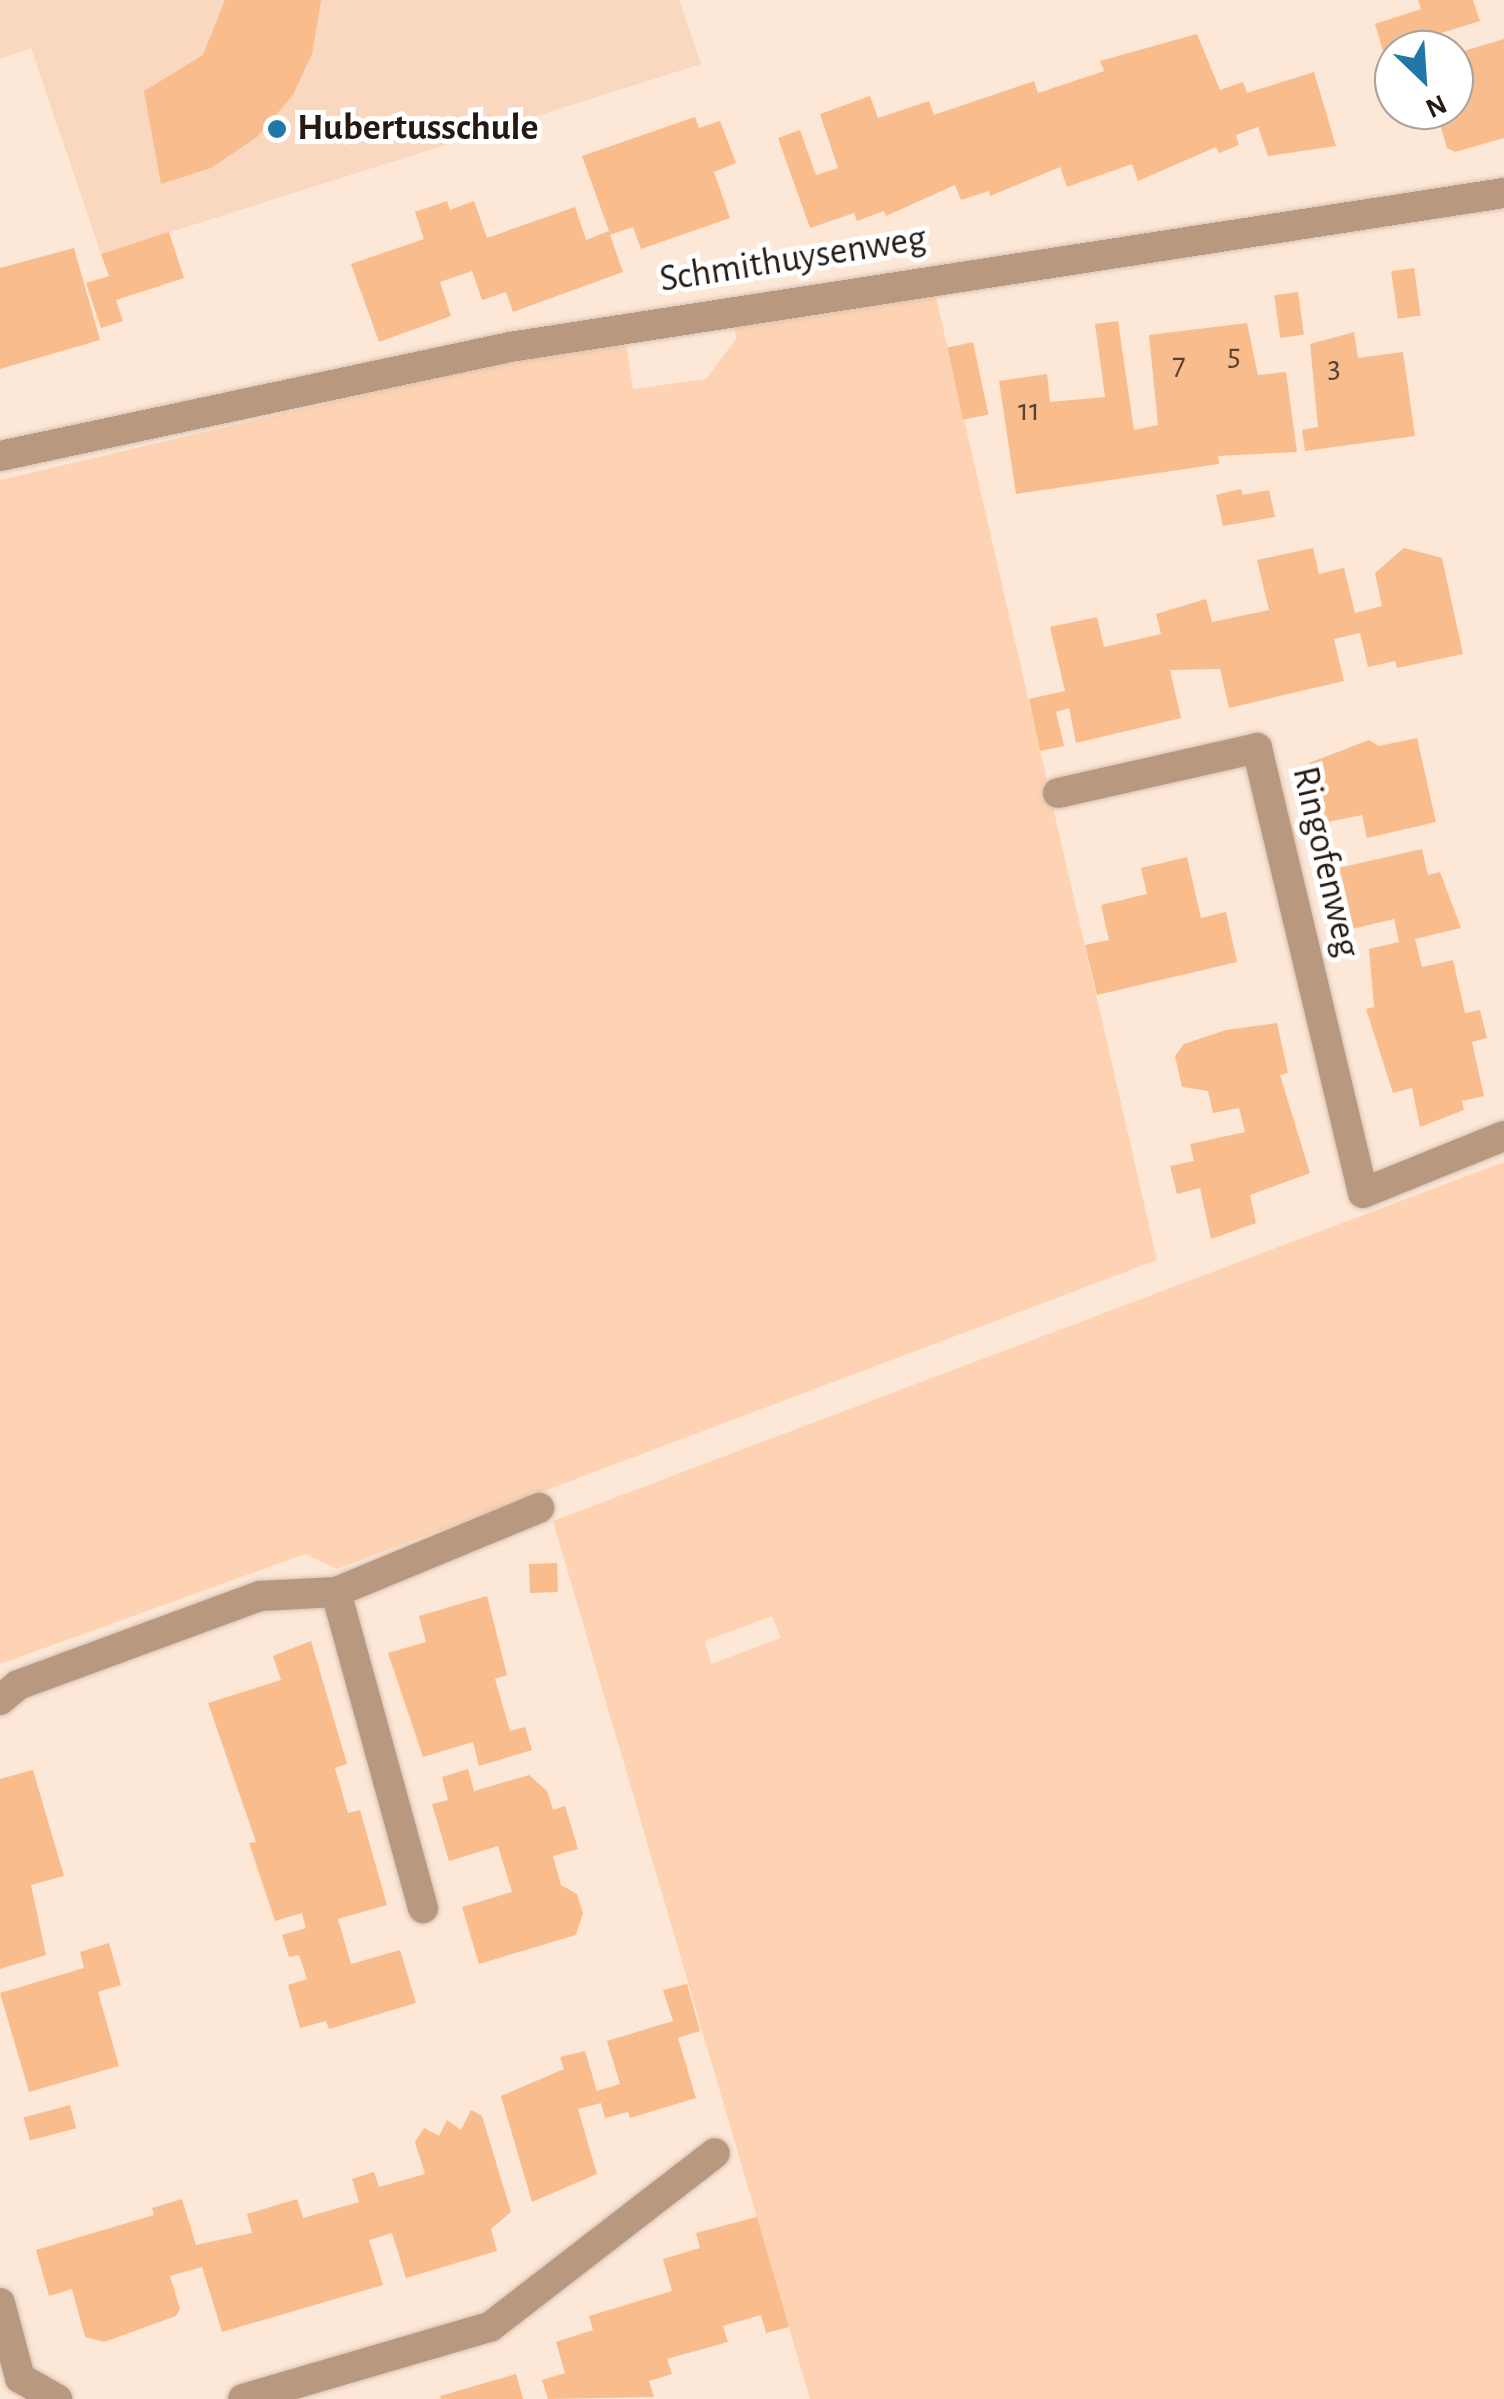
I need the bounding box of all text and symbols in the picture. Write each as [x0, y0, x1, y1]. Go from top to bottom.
north arrow [1374, 30, 1474, 130]
text: N [1421, 89, 1451, 122]
place label: Hubertusschule [297, 106, 538, 152]
marker: Hubertusschule [266, 118, 288, 140]
street label: Schmithuysenweg [657, 216, 929, 304]
house number: 5 [1227, 336, 1241, 374]
house number: 7 [1172, 345, 1186, 383]
house number: 3 [1327, 348, 1341, 386]
house number: 11 [1018, 391, 1040, 429]
street label: Ringofenweg [1281, 762, 1369, 962]

